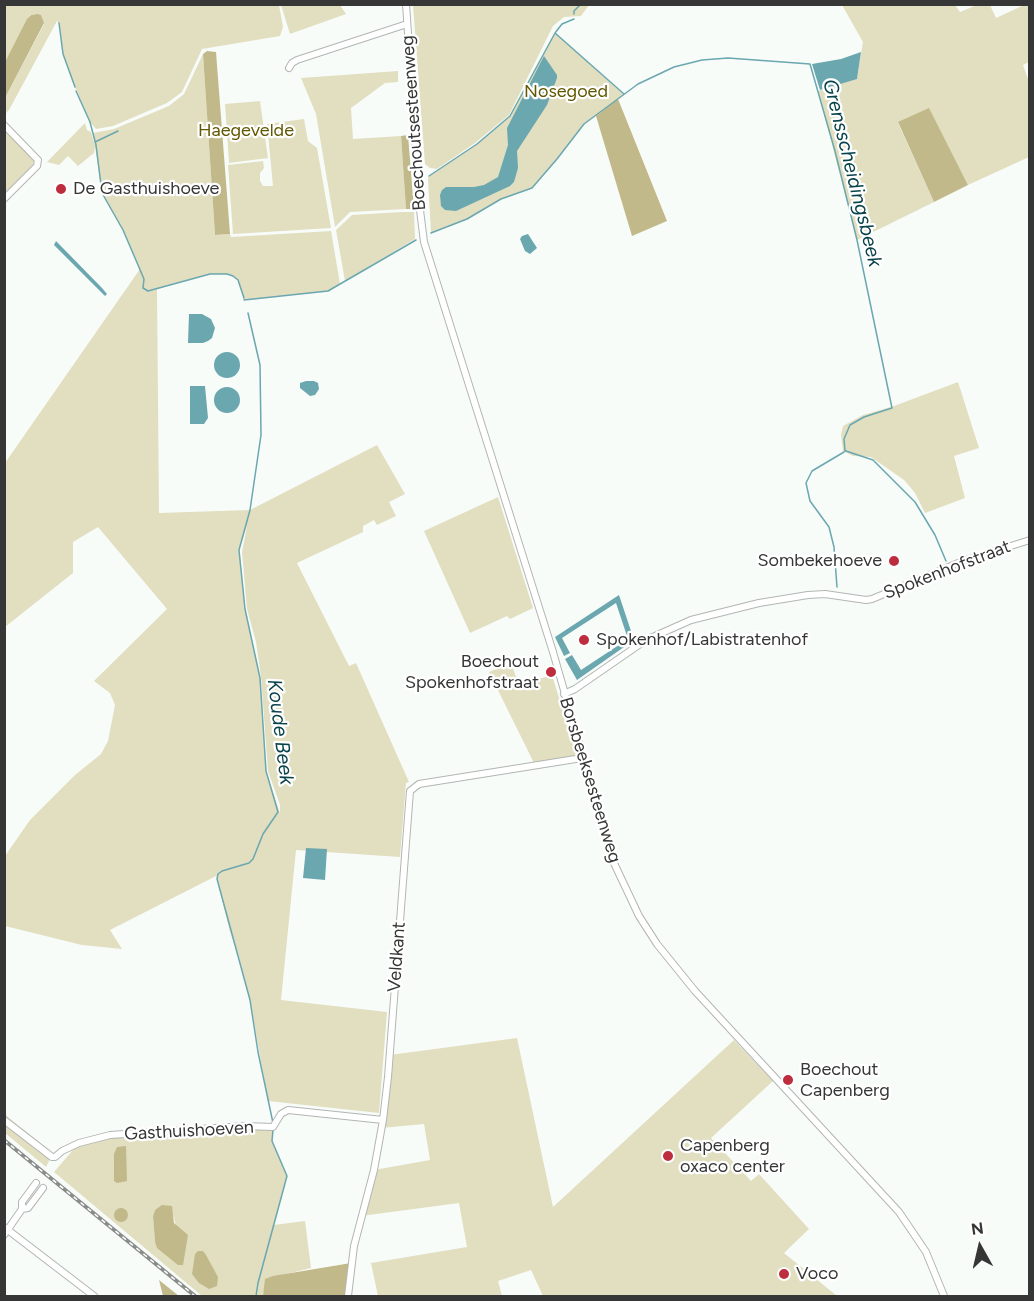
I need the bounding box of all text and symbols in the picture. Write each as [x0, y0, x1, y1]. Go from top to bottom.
street label: Boechoutsesteenweg [397, 35, 431, 211]
water label: Grensscheidingsbeek [817, 77, 887, 269]
park label: Nosegoed [524, 81, 608, 103]
park label: Haegevelde [198, 120, 294, 142]
place label: De Gasthuishoeve [73, 178, 219, 200]
marker: De Gasthuishoeve [54, 182, 68, 196]
street label: Spokenhofstraat [881, 536, 1013, 604]
place label: Sombekehoeve [757, 550, 882, 572]
marker: Sombekehoeve [887, 554, 901, 568]
place label: Spokenhof/Labistratenhof [596, 629, 808, 651]
marker: Spokenhof/Labistratenhof [577, 633, 591, 647]
place label: Boechout Spokenhofstraat [405, 651, 539, 694]
marker: Boechout Spokenhofstraat [544, 665, 558, 679]
water label: Koude Beek [262, 678, 298, 786]
street label: Borsbeeksesteenweg [555, 695, 625, 865]
street label: Veldkant [384, 921, 410, 993]
place label: Boechout Capenberg [800, 1059, 890, 1102]
marker: Boechout Capenberg [781, 1073, 795, 1087]
street label: Gasthuishoeven [124, 1117, 254, 1145]
place label: Capenberg oxaco center [680, 1135, 785, 1178]
marker: Capenberg oxaco center [661, 1149, 675, 1163]
north arrow [950, 1217, 1010, 1277]
text: N [970, 1218, 985, 1239]
place label: Voco [796, 1263, 838, 1285]
marker: Voco [777, 1267, 791, 1281]

